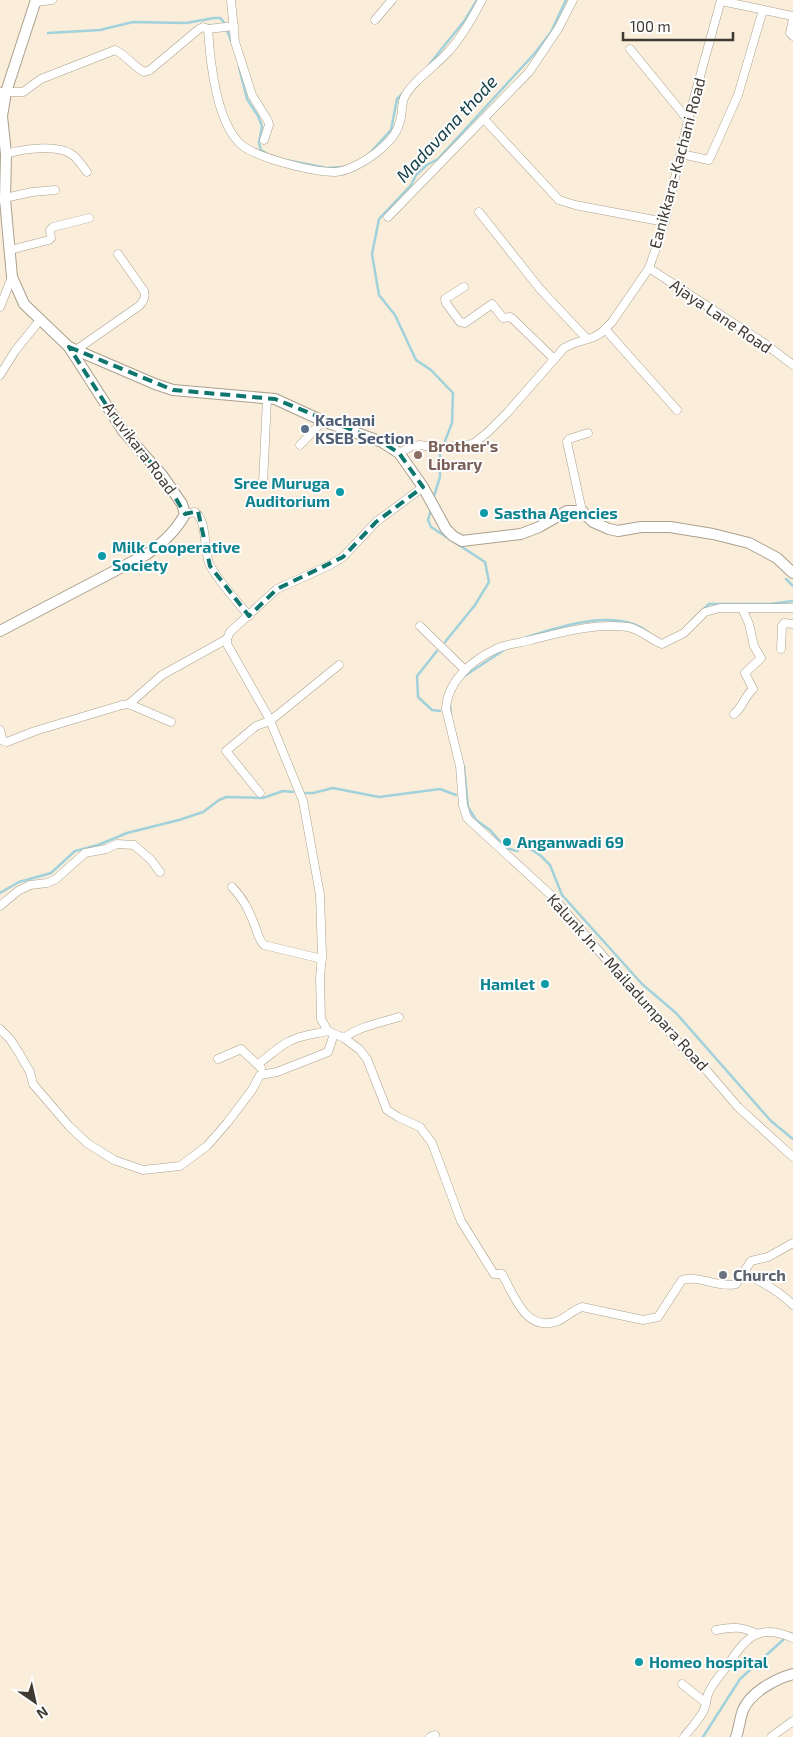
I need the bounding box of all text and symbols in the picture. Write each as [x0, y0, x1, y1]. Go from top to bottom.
scale bar [623, 10, 733, 42]
text: 100 m [630, 17, 671, 35]
water label: Madavana thode [391, 70, 502, 186]
street label: Eanikkara-Kachani Road [645, 75, 709, 250]
street label: Ajaya Lane Road [666, 274, 776, 358]
street label: Aruvikara Road [100, 398, 181, 498]
place label: Kachani KSEB Section [315, 410, 414, 447]
marker: Kachani KSEB Section [299, 423, 311, 435]
place label: Brother's Library [428, 436, 498, 474]
marker: Brother's Library [412, 449, 424, 461]
place label: Sree Muruga Auditorium [234, 473, 330, 510]
marker: Sree Muruga Auditorium [334, 486, 346, 498]
place label: Sastha Agencies [494, 503, 618, 522]
marker: Sastha Agencies [478, 507, 490, 519]
place label: Milk Cooperative Society [112, 537, 240, 575]
marker: Milk Cooperative Society [96, 550, 108, 562]
place label: Anganwadi 69 [517, 832, 624, 851]
marker: Anganwadi 69 [501, 836, 513, 848]
street label: Kalunk Jn. - Mailadumpara Road [544, 889, 713, 1074]
place label: Hamlet [480, 974, 535, 993]
marker: Hamlet [539, 978, 551, 990]
place label: Church [733, 1265, 786, 1284]
marker: Church [717, 1269, 729, 1281]
place label: Homeo hospital [649, 1652, 769, 1671]
marker: Homeo hospital [633, 1656, 645, 1668]
north arrow [10, 1677, 60, 1727]
text: N [34, 1703, 51, 1723]

